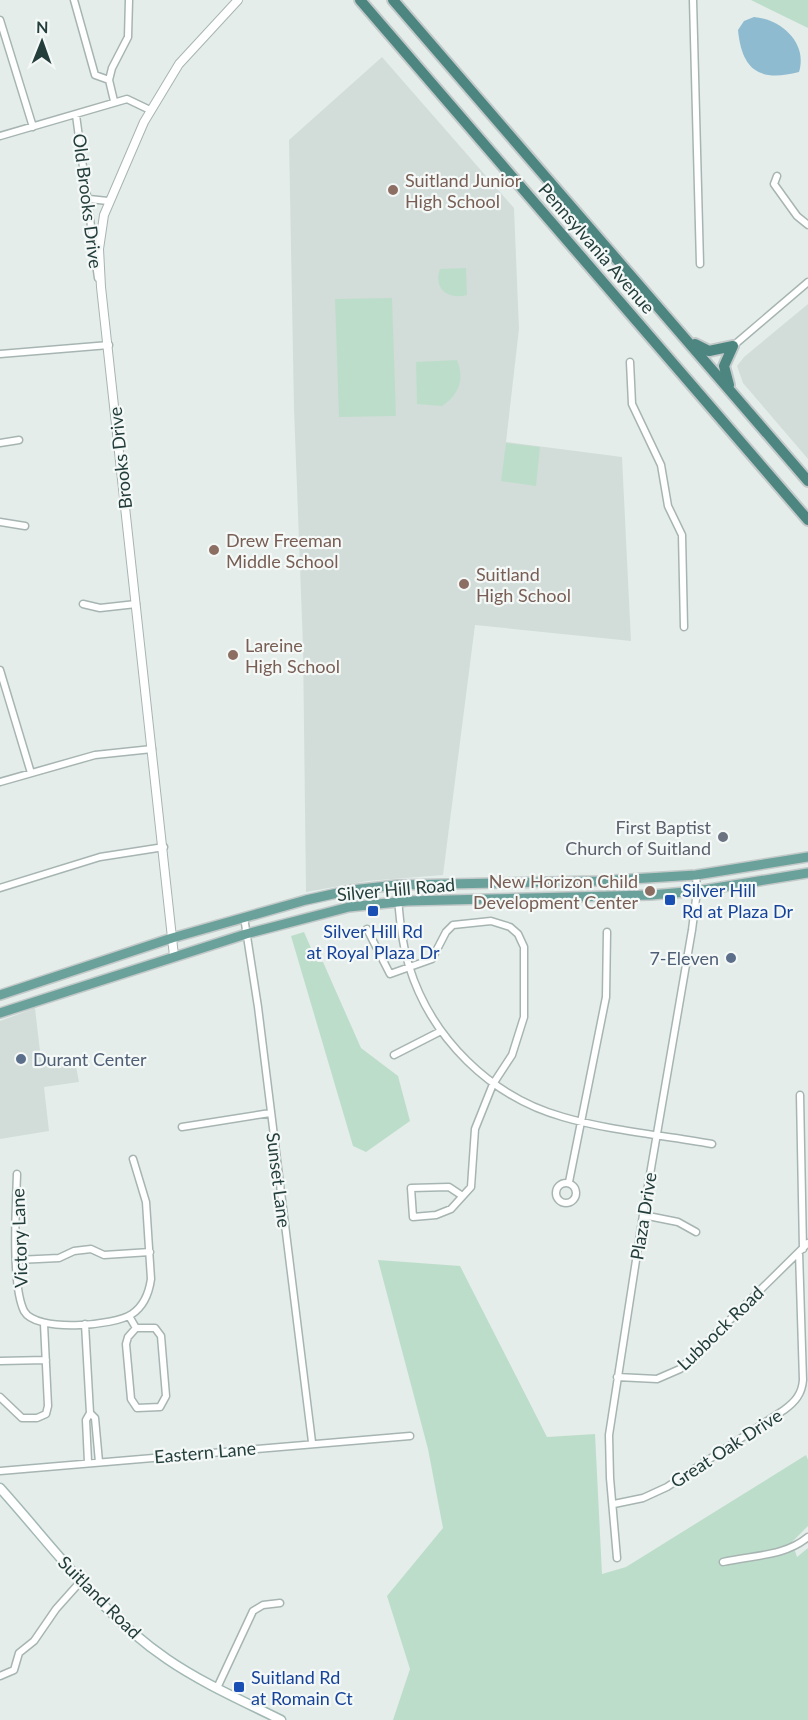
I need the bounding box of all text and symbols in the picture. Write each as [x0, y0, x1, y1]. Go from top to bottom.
north arrow [12, 12, 72, 72]
text: N [36, 17, 49, 36]
street label: Old Brooks Drive [69, 132, 107, 270]
place label: Suitland Junior High School [405, 169, 522, 212]
street label: Pennsylvania Avenue [534, 178, 660, 318]
marker: Suitland Junior High School [386, 183, 400, 197]
street label: Brooks Drive [104, 406, 136, 510]
place label: Drew Freeman Middle School [226, 529, 342, 572]
marker: Drew Freeman Middle School [207, 543, 221, 557]
place label: Suitland High School [476, 563, 571, 606]
marker: Suitland High School [457, 577, 471, 591]
place label: Lareine High School [245, 634, 340, 677]
marker: Lareine High School [226, 648, 240, 662]
place label: First Baptist Church of Suitland [565, 816, 712, 859]
marker: First Baptist Church of Suitland [716, 830, 730, 844]
place label: New Horizon Child Development Center [473, 870, 638, 913]
street label: Silver Hill Road [336, 873, 456, 905]
place label: Silver Hill Rd at Plaza Dr [682, 879, 794, 922]
marker: New Horizon Child Development Center [643, 884, 657, 898]
marker: Silver Hill Rd at Plaza Dr [663, 893, 677, 907]
marker: Silver Hill Rd at Royal Plaza Dr [366, 904, 380, 918]
place label: Silver Hill Rd at Royal Plaza Dr [306, 920, 440, 963]
place label: 7-Eleven [649, 947, 719, 969]
marker: 7-Eleven [724, 951, 738, 965]
place label: Durant Center [33, 1048, 147, 1070]
marker: Durant Center [14, 1052, 28, 1066]
street label: Sunset Lane [262, 1131, 296, 1229]
street label: Plaza Drive [625, 1171, 661, 1261]
street label: Victory Lane [6, 1188, 32, 1288]
street label: Lubbock Road [672, 1281, 768, 1375]
street label: Great Oak Drive [666, 1404, 786, 1492]
street label: Eastern Lane [153, 1437, 257, 1467]
street label: Suitland Road [54, 1551, 146, 1643]
place label: Suitland Rd at Romain Ct [251, 1666, 353, 1709]
marker: Suitland Rd at Romain Ct [232, 1680, 246, 1694]

